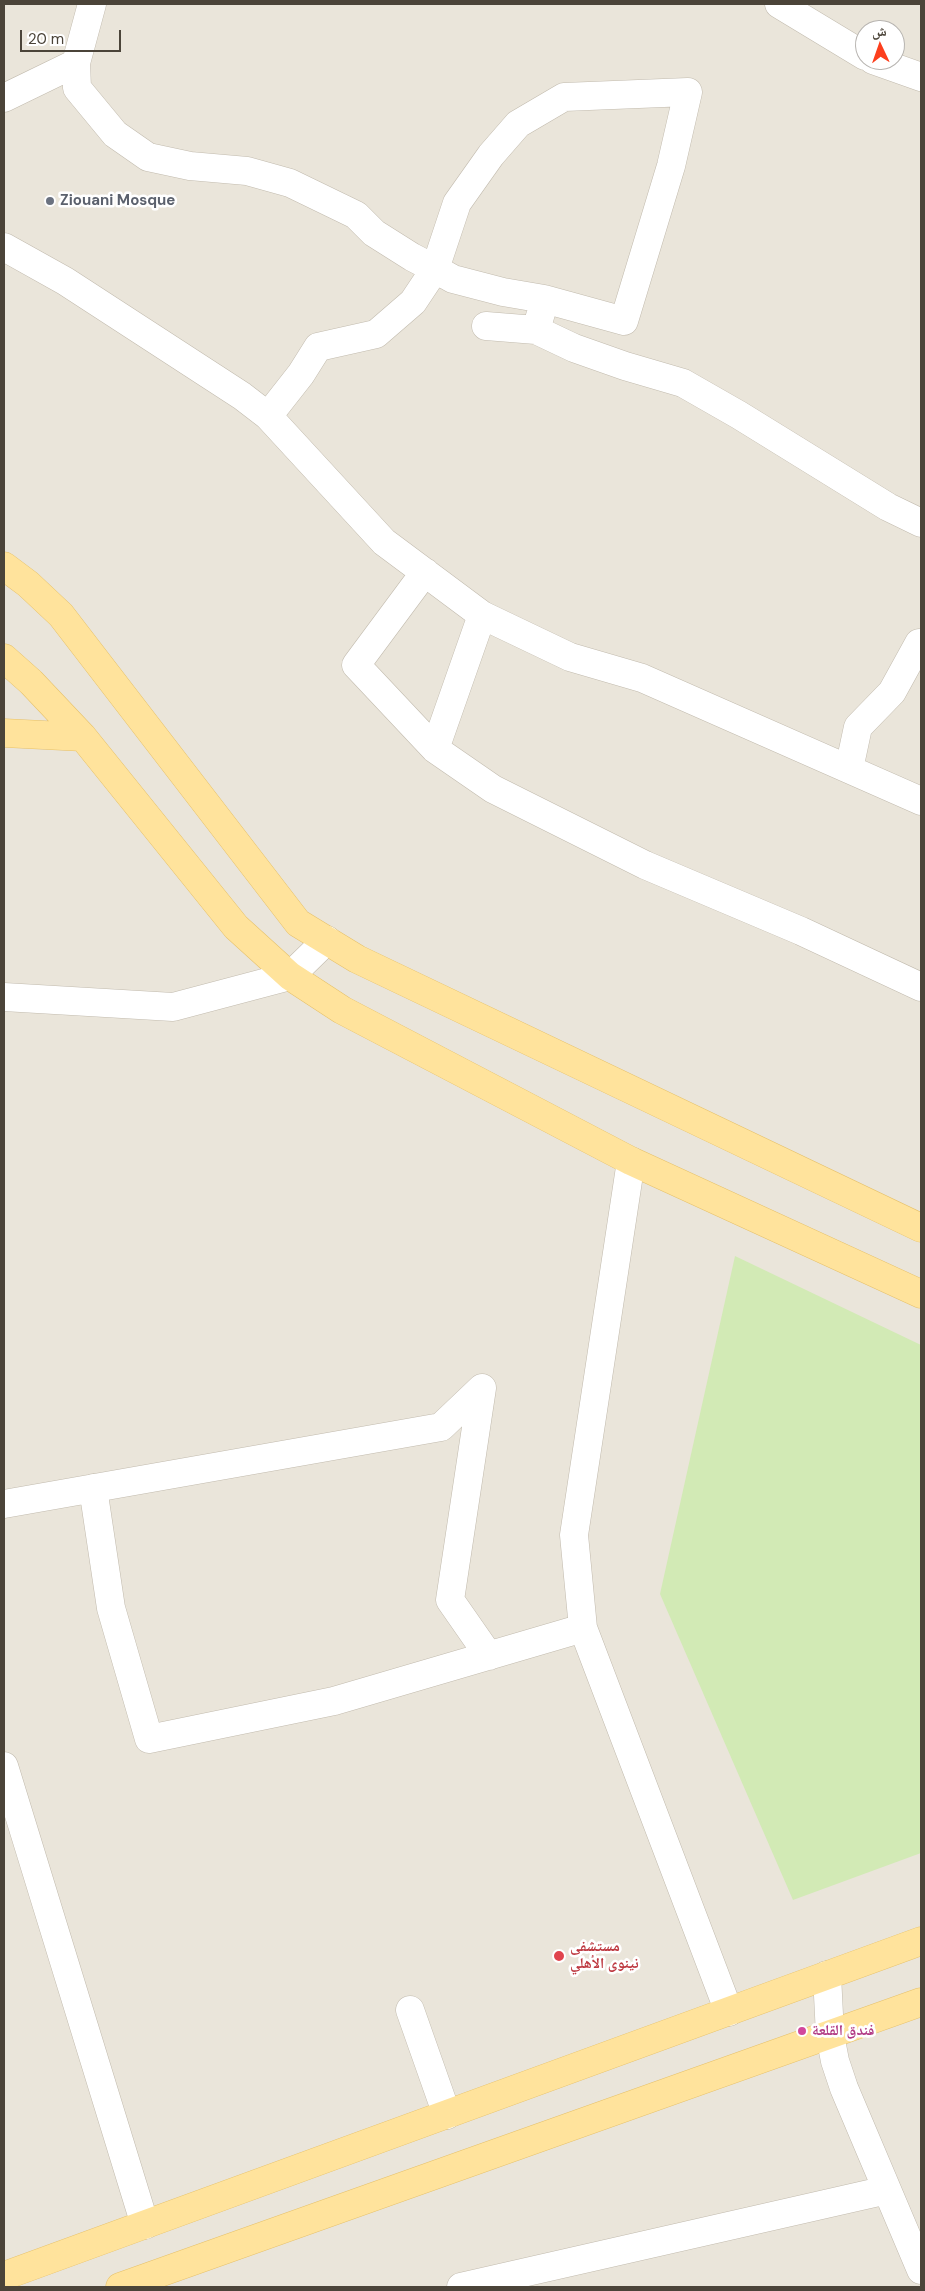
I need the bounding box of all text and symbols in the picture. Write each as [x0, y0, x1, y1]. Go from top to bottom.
scale bar [22, 20, 124, 52]
north arrow [855, 20, 905, 70]
text: ش [871, 22, 887, 40]
text: 20 m [28, 29, 64, 49]
place label: Ziouani Mosque [60, 192, 175, 210]
marker: Ziouani Mosque [44, 195, 56, 207]
place label: مستشفى نينوى الأهلي [570, 1938, 639, 1973]
marker: مستشفى نينوى الأهلي [552, 1949, 566, 1963]
place label: فندق القلعة [812, 2022, 874, 2040]
marker: فندق القلعة [796, 2025, 808, 2037]

